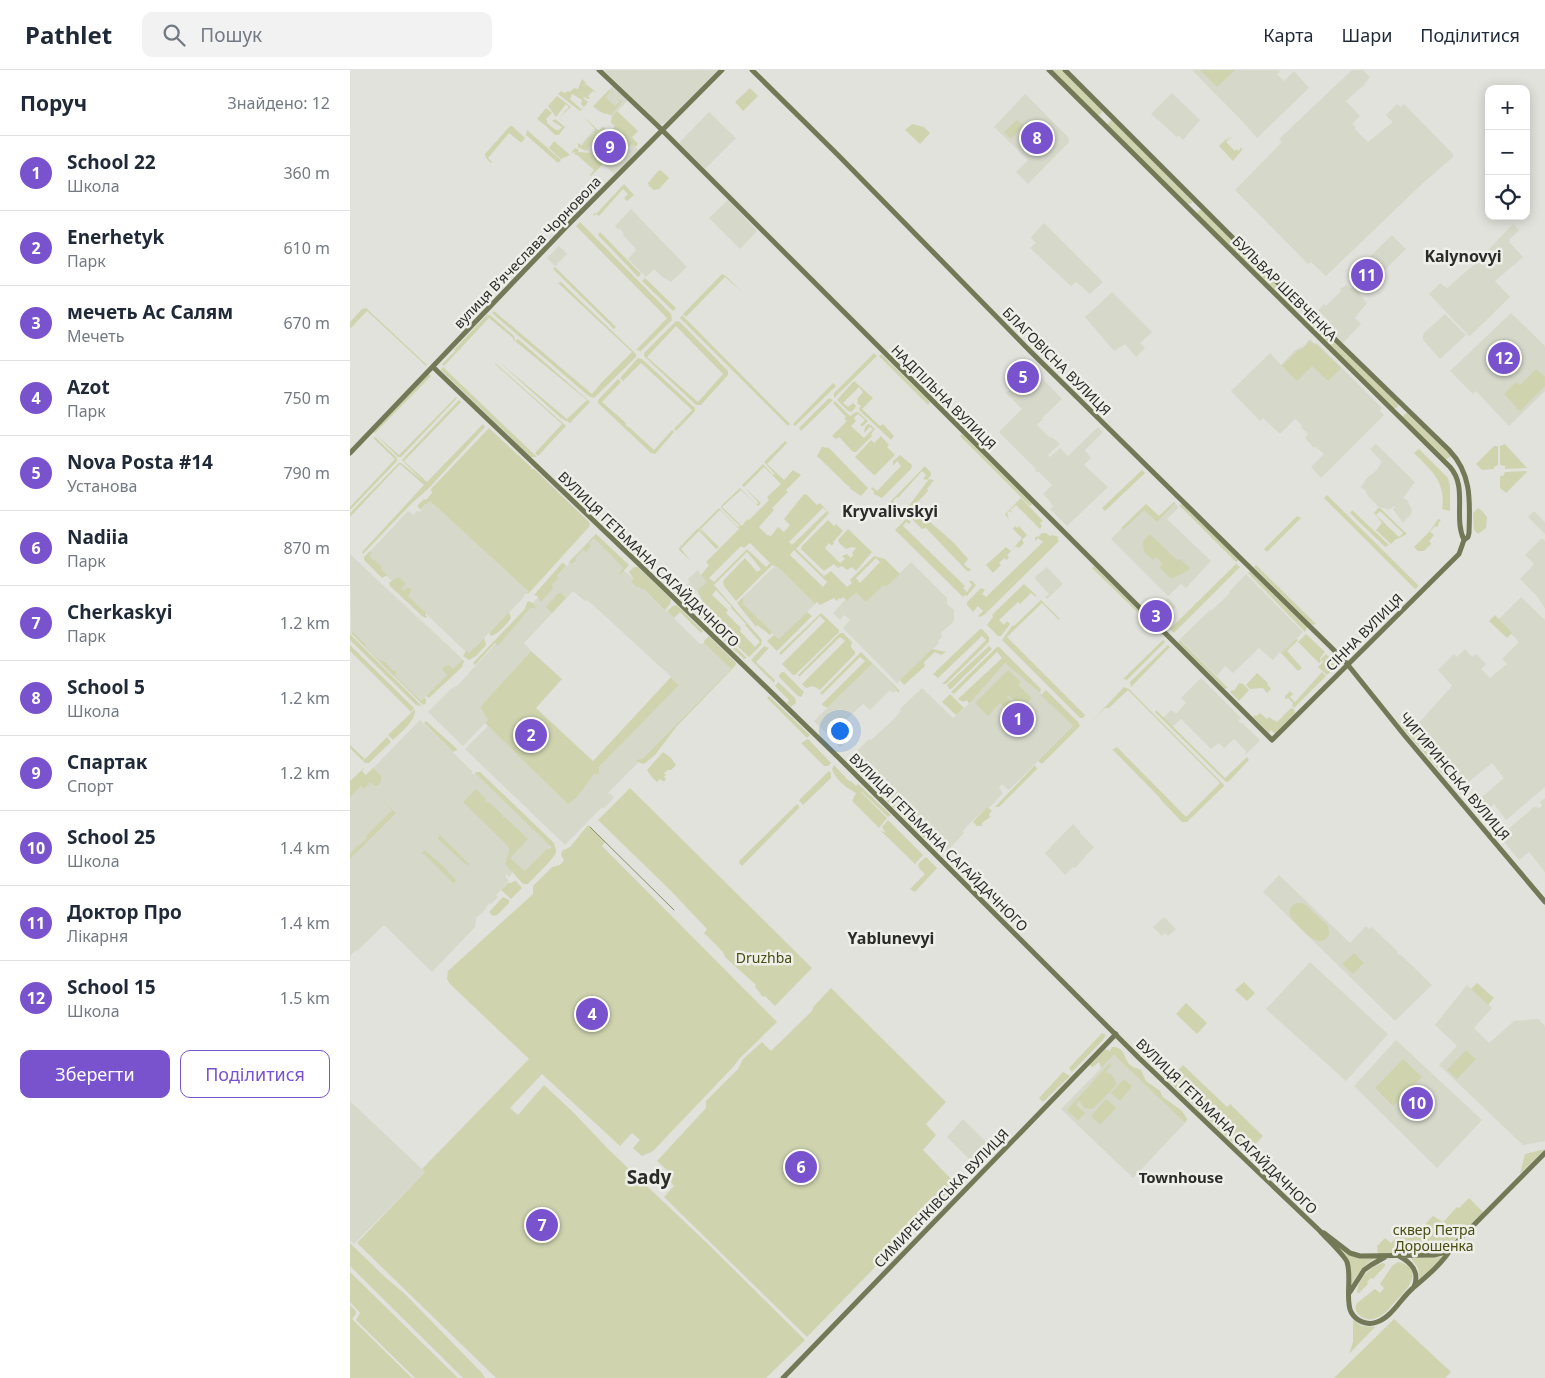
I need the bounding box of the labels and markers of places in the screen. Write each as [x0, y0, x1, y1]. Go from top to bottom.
pin: 8 [1021, 119, 1053, 157]
pin: 9 [594, 128, 626, 166]
pin: 11 [1351, 256, 1383, 294]
pin: 12 [1488, 339, 1520, 377]
pin: 5 [1007, 358, 1039, 396]
pin: 3 [1140, 597, 1172, 635]
pin: 1 [1002, 700, 1034, 738]
pin: 2 [515, 716, 547, 754]
pin: 4 [576, 995, 608, 1033]
pin: 10 [1401, 1084, 1433, 1122]
pin: 6 [785, 1148, 817, 1186]
pin: 7 [526, 1206, 558, 1244]

